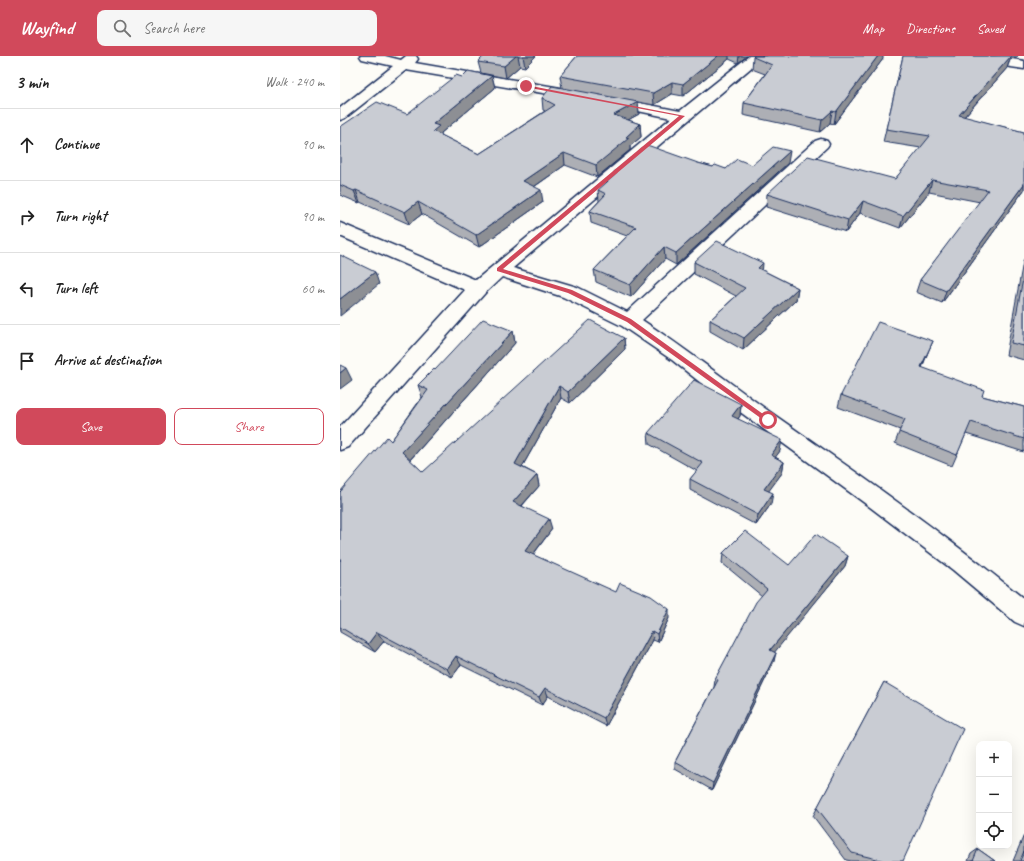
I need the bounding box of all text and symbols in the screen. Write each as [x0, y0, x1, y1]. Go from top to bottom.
search box [97, 10, 377, 46]
text: Wayfind [20, 16, 73, 40]
icon: search [111, 17, 133, 39]
text: Search here [143, 19, 204, 38]
text: Map [863, 20, 884, 37]
text: Directions [906, 20, 955, 37]
text: Saved [977, 20, 1004, 37]
text: 3 min [16, 72, 49, 93]
text: Walk · 240 m [265, 74, 324, 90]
route end [517, 77, 535, 95]
icon: ahead [16, 134, 38, 156]
text: Continue [54, 135, 99, 154]
text: 90 m [302, 137, 324, 153]
icon: right [16, 206, 38, 228]
text: Turn right [54, 207, 107, 226]
text: 90 m [302, 209, 324, 225]
icon: left [16, 278, 38, 300]
text: Turn left [54, 279, 97, 298]
text: 60 m [302, 281, 324, 297]
icon: arrive [16, 350, 38, 372]
text: Arrive at destination [54, 351, 161, 370]
button: Save [16, 408, 166, 445]
button: Share [174, 408, 324, 445]
route start [759, 411, 777, 429]
map controls [976, 741, 1012, 849]
button: + [976, 741, 1012, 777]
button: − [976, 777, 1012, 813]
button: locate [976, 813, 1012, 849]

